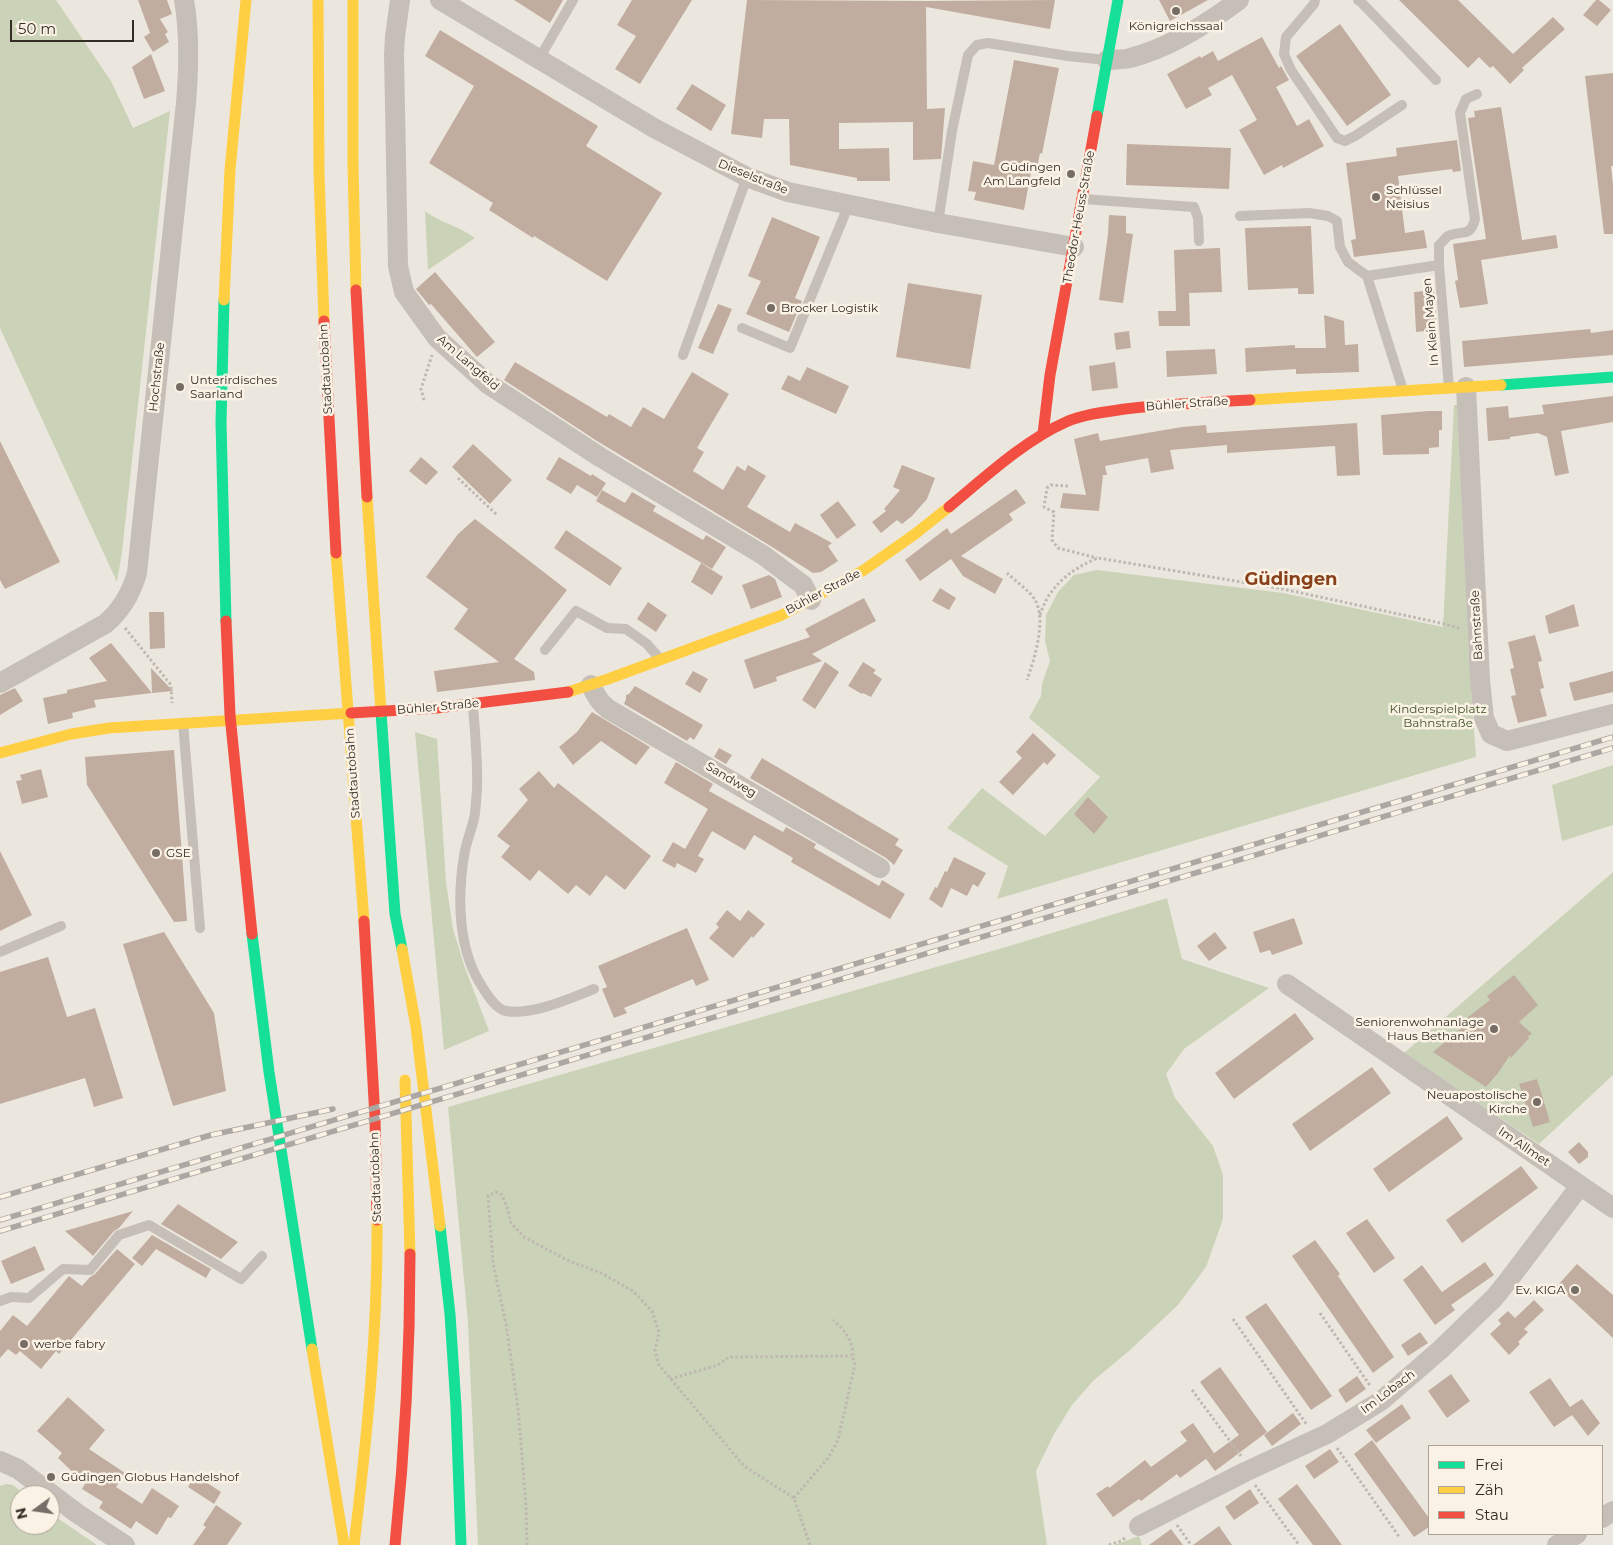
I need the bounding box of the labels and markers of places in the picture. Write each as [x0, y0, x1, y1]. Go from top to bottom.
marker: Königreichssaal [1170, 5, 1182, 17]
place label: Königreichssaal [1129, 19, 1223, 33]
place label: Güdingen Am Langfeld [983, 160, 1061, 188]
marker: Güdingen Am Langfeld [1065, 168, 1077, 180]
place label: Schlüssel Neisius [1386, 183, 1442, 211]
marker: Schlüssel Neisius [1370, 191, 1382, 203]
place label: Brocker Logistik [781, 301, 878, 315]
marker: Brocker Logistik [765, 302, 777, 314]
place label: Unterirdisches Saarland [190, 373, 277, 401]
marker: Unterirdisches Saarland [174, 381, 186, 393]
place label: GSE [166, 846, 191, 860]
marker: GSE [150, 847, 162, 859]
place label: Seniorenwohnanlage Haus Bethanien [1356, 1015, 1484, 1043]
marker: Seniorenwohnanlage Haus Bethanien [1488, 1023, 1500, 1035]
place label: Neuapostolische Kirche [1427, 1088, 1527, 1116]
marker: Neuapostolische Kirche [1531, 1096, 1543, 1108]
place label: Ev. KIGA [1515, 1283, 1565, 1297]
marker: Ev. KIGA [1569, 1284, 1581, 1296]
place label: werbe fabry [34, 1337, 105, 1351]
marker: werbe fabry [18, 1338, 30, 1350]
place label: Güdingen Globus Handelshof [61, 1470, 239, 1484]
marker: Güdingen Globus Handelshof [45, 1471, 57, 1483]

